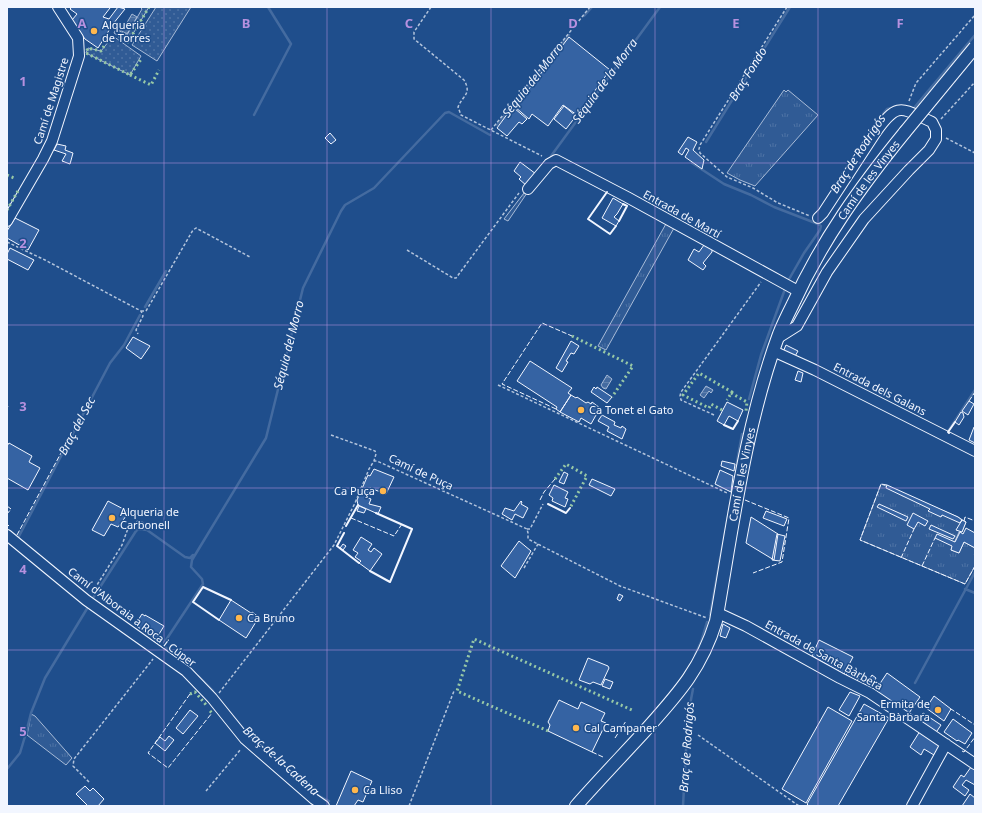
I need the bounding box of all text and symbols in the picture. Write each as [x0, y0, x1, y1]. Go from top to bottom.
text: A [78, 14, 87, 32]
text: B [242, 14, 250, 32]
text: C [405, 14, 413, 32]
text: D [568, 14, 578, 32]
text: E [732, 14, 740, 32]
text: F [896, 14, 904, 32]
place label: Alqueria de Torres [102, 17, 150, 45]
marker: Alqueria de Torres [89, 26, 99, 36]
water label: Séquia de la Morra [568, 35, 641, 127]
water label: Séquia del Morro [498, 38, 567, 121]
water label: Braç Fondo [724, 43, 771, 104]
street label: Camí de Magistre [29, 56, 72, 146]
text: 1 [19, 72, 27, 90]
water label: Braç de Rodrigós [826, 111, 889, 196]
street label: Camí de les Vinyes [834, 137, 903, 223]
street label: Entrada de Martí [641, 186, 725, 242]
text: 2 [19, 234, 27, 252]
water label: Séquia del Morro [269, 298, 308, 391]
street label: Entrada dels Galans [831, 359, 929, 418]
water label: Braç del Sec [54, 393, 99, 458]
text: 3 [19, 397, 27, 415]
place label: Ca Tonet el Gato [589, 402, 674, 417]
marker: Ca Tonet el Gato [576, 405, 586, 415]
street label: Camí de les Vinyes [725, 426, 758, 523]
street label: Camí de Puça [386, 450, 456, 493]
place label: Ca Puça [334, 483, 375, 498]
marker: Ca Puça [378, 486, 388, 496]
place label: Alqueria de Carbonell [120, 504, 179, 532]
marker: Alqueria de Carbonell [107, 513, 117, 523]
text: 4 [19, 560, 27, 578]
street label: Camí d'Alboraia a Roca i Cúper [65, 563, 200, 670]
place label: Ca Bruno [247, 610, 295, 625]
marker: Ca Bruno [234, 613, 244, 623]
street label: Entrada de Santa Bàrbera [763, 616, 886, 693]
place label: Ermita de Santa Bàrbara [857, 696, 930, 724]
water label: Braç de Rodrigós [675, 701, 698, 793]
marker: Ermita de Santa Bàrbara [933, 705, 943, 715]
place label: Cal Campaner [584, 720, 657, 735]
text: 5 [19, 722, 27, 740]
water label: Braç de la Cadena [240, 722, 323, 799]
marker: Cal Campaner [571, 723, 581, 733]
place label: Ca Lliso [363, 782, 403, 797]
marker: Ca Lliso [350, 785, 360, 795]

